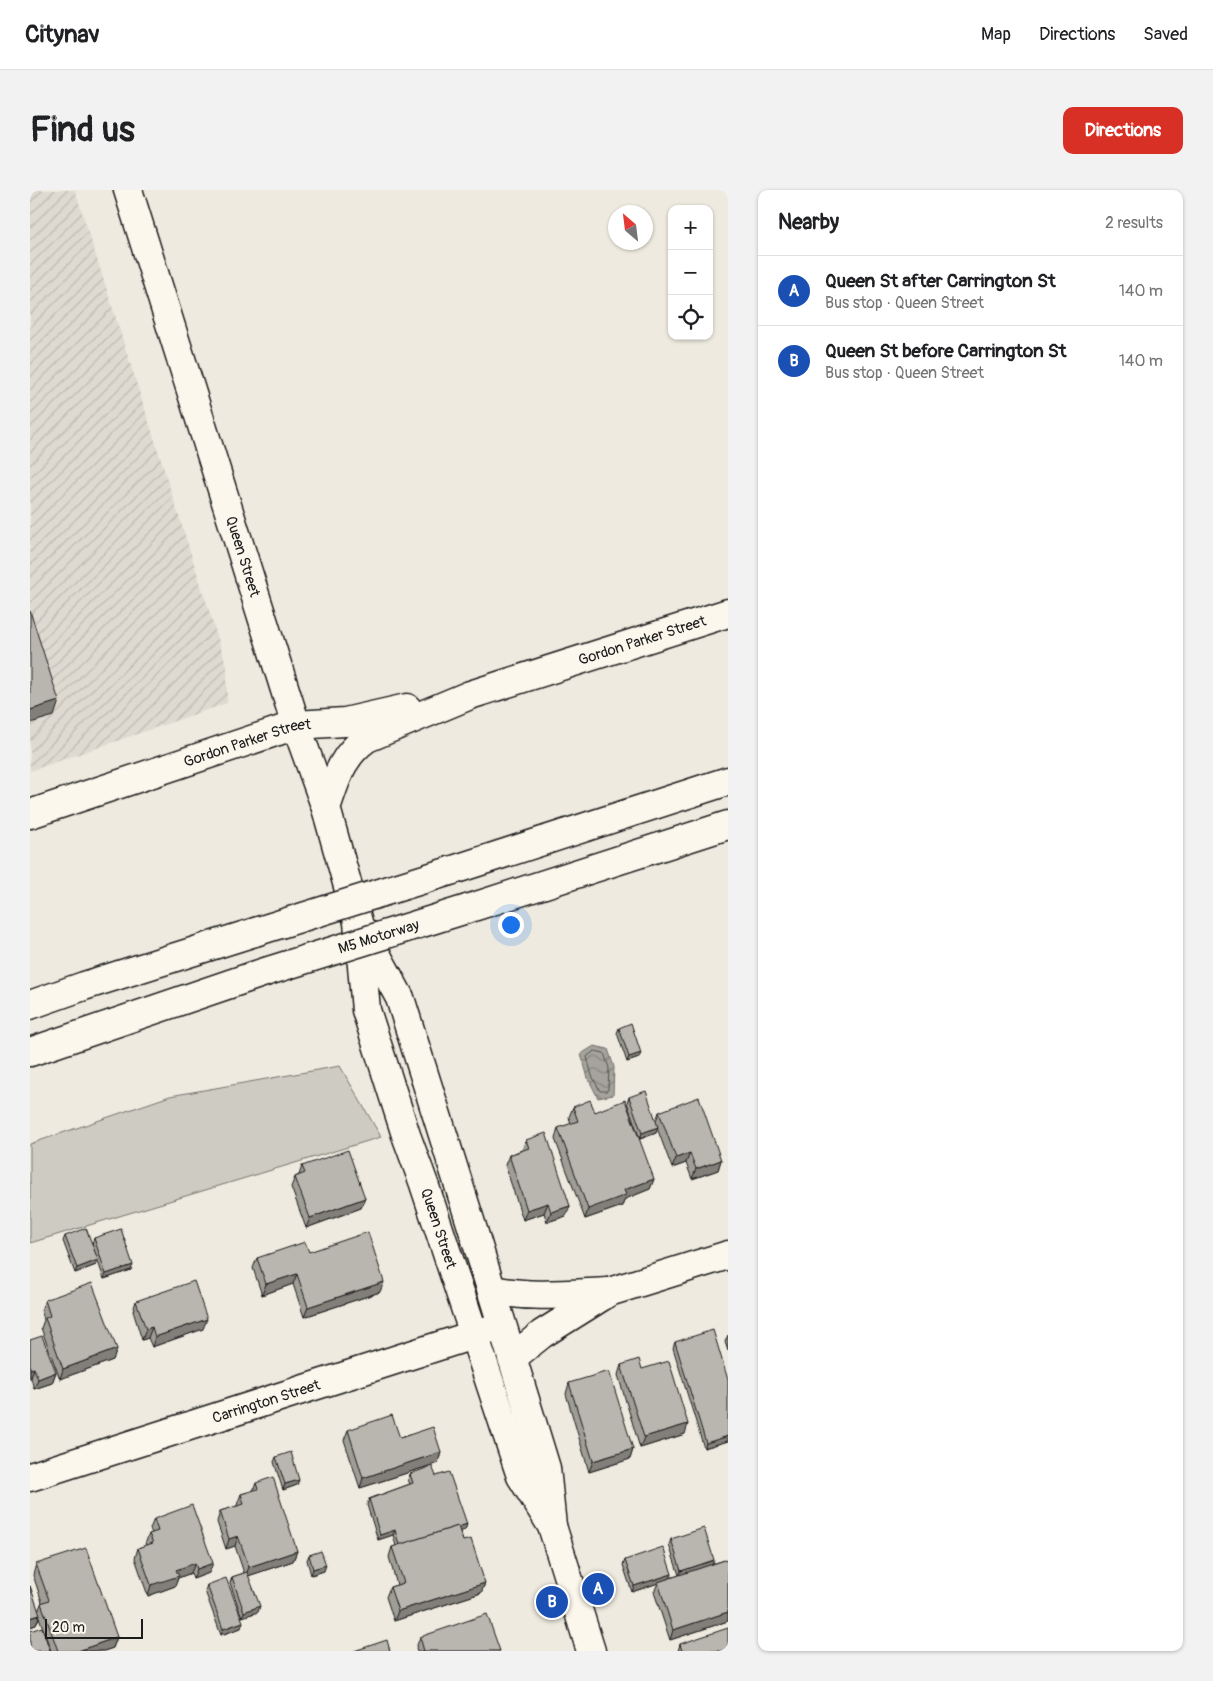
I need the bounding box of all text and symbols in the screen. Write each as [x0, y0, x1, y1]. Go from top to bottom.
text: Citynav [25, 20, 100, 49]
text: Map [981, 23, 1011, 46]
text: Directions [1039, 23, 1115, 46]
text: Saved [1143, 23, 1188, 46]
button: Directions [1063, 107, 1183, 154]
text: Find us [30, 108, 135, 152]
north arrow [608, 205, 653, 250]
map controls [668, 205, 713, 340]
button: + [668, 205, 713, 250]
text: Nearby [778, 209, 839, 236]
text: 2 results [1105, 213, 1163, 233]
button: − [668, 250, 713, 295]
text: Queen St after Carrington St [825, 269, 1056, 293]
text: A [789, 281, 799, 301]
text: 140 m [1119, 281, 1163, 301]
text: Bus stop · Queen Street [825, 293, 984, 313]
button: locate [668, 295, 713, 340]
text: Queen St before Carrington St [825, 339, 1067, 363]
text: B [789, 351, 799, 371]
text: 140 m [1119, 351, 1163, 371]
text: Bus stop · Queen Street [825, 363, 984, 383]
street label: Queen Street [221, 514, 265, 600]
street label: Gordon Parker Street [576, 611, 709, 669]
street label: Gordon Parker Street [181, 715, 312, 771]
your location [498, 912, 524, 938]
street label: M5 Motorway [336, 915, 422, 958]
street label: Queen Street [417, 1186, 461, 1272]
street label: Carrington Street [210, 1375, 323, 1427]
pin: A [582, 1570, 614, 1608]
pin: B [536, 1583, 568, 1621]
scale bar [45, 1616, 142, 1639]
text: 20 m [52, 1619, 85, 1636]

